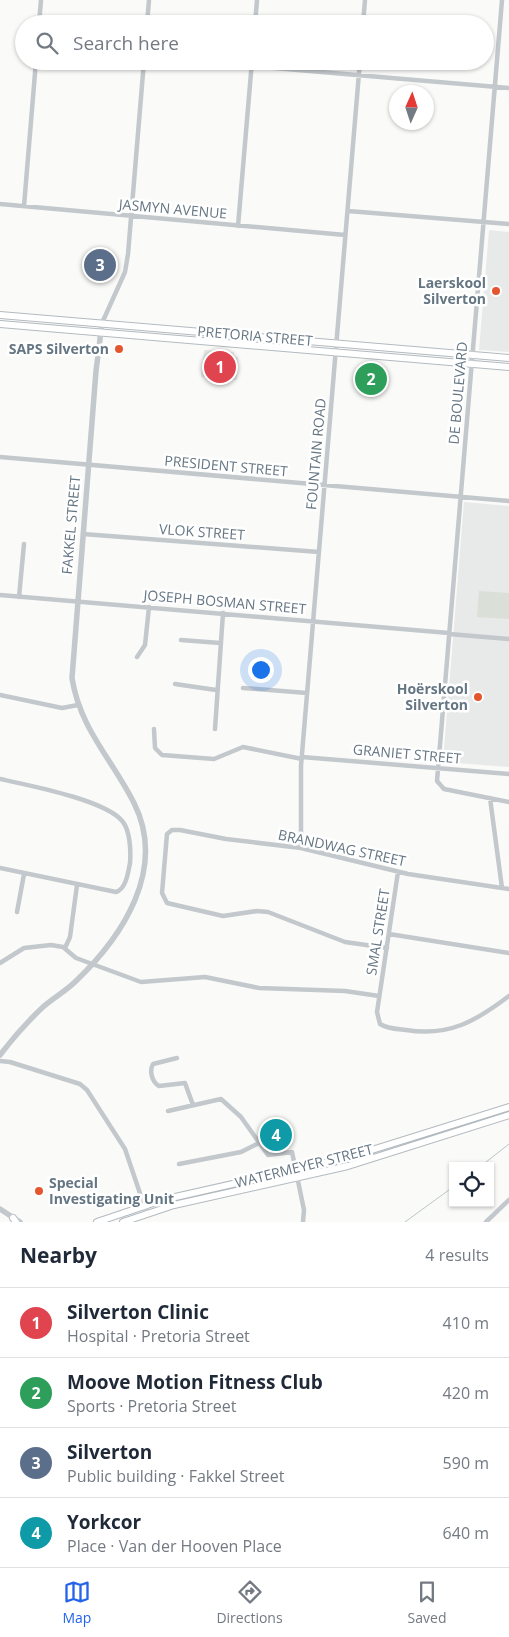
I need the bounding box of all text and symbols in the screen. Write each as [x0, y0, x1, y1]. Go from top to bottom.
search box [15, 15, 494, 70]
icon: search [33, 29, 61, 57]
text: Search here [73, 30, 179, 56]
north arrow [389, 85, 434, 130]
street label: JASMYN AVENUE [116, 194, 228, 223]
pin: 3 [84, 246, 116, 284]
place label: Laerskool Silverton [418, 273, 486, 308]
marker: Laerskool Silverton [490, 285, 502, 297]
street label: PRETORIA STREET [197, 321, 314, 350]
place label: SAPS Silverton [9, 339, 109, 358]
street label: DE BOULEVARD [444, 341, 471, 445]
marker: SAPS Silverton [113, 343, 125, 355]
pin: 1 [204, 348, 236, 386]
pin: 2 [355, 360, 387, 398]
street label: FOUNTAIN ROAD [301, 397, 330, 511]
street label: PRESIDENT STREET [164, 451, 289, 480]
street label: FAKKEL STREET [57, 474, 84, 575]
street label: VLOK STREET [158, 519, 246, 544]
street label: JOSEPH BOSMAN STREET [141, 585, 307, 618]
your location [248, 657, 274, 683]
place label: Hoërskool Silverton [397, 679, 468, 714]
marker: Hoërskool Silverton [472, 691, 484, 703]
street label: GRANIET STREET [352, 739, 462, 768]
street label: BRANDWAG STREET [276, 825, 408, 870]
street label: SMAL STREET [361, 887, 394, 977]
pin: 4 [260, 1116, 292, 1154]
street label: WATERMEYER STREET [233, 1139, 375, 1192]
map controls [449, 1162, 494, 1207]
button: locate [449, 1162, 494, 1207]
place label: Special Investigating Unit [49, 1173, 174, 1208]
marker: Special Investigating Unit [33, 1185, 45, 1197]
text: Nearby [20, 1241, 97, 1269]
text: 4 results [425, 1244, 489, 1266]
text: Silverton Clinic [67, 1299, 209, 1325]
text: 1 [31, 1312, 41, 1334]
text: 410 m [443, 1312, 489, 1334]
text: Hospital · Pretoria Street [67, 1325, 250, 1347]
text: Moove Motion Fitness Club [67, 1369, 323, 1395]
text: 2 [31, 1382, 41, 1404]
text: 420 m [443, 1382, 489, 1404]
text: Sports · Pretoria Street [67, 1395, 236, 1417]
text: Silverton [67, 1439, 152, 1465]
text: 3 [31, 1452, 41, 1474]
text: 590 m [443, 1452, 489, 1474]
text: Public building · Fakkel Street [67, 1465, 284, 1487]
text: Yorkcor [67, 1509, 141, 1535]
text: 4 [31, 1522, 41, 1544]
text: 640 m [443, 1522, 489, 1544]
text: Place · Van der Hooven Place [67, 1535, 282, 1557]
tab: Map [62, 1578, 91, 1627]
tab: Directions [216, 1578, 283, 1627]
tab: Saved [408, 1578, 446, 1627]

